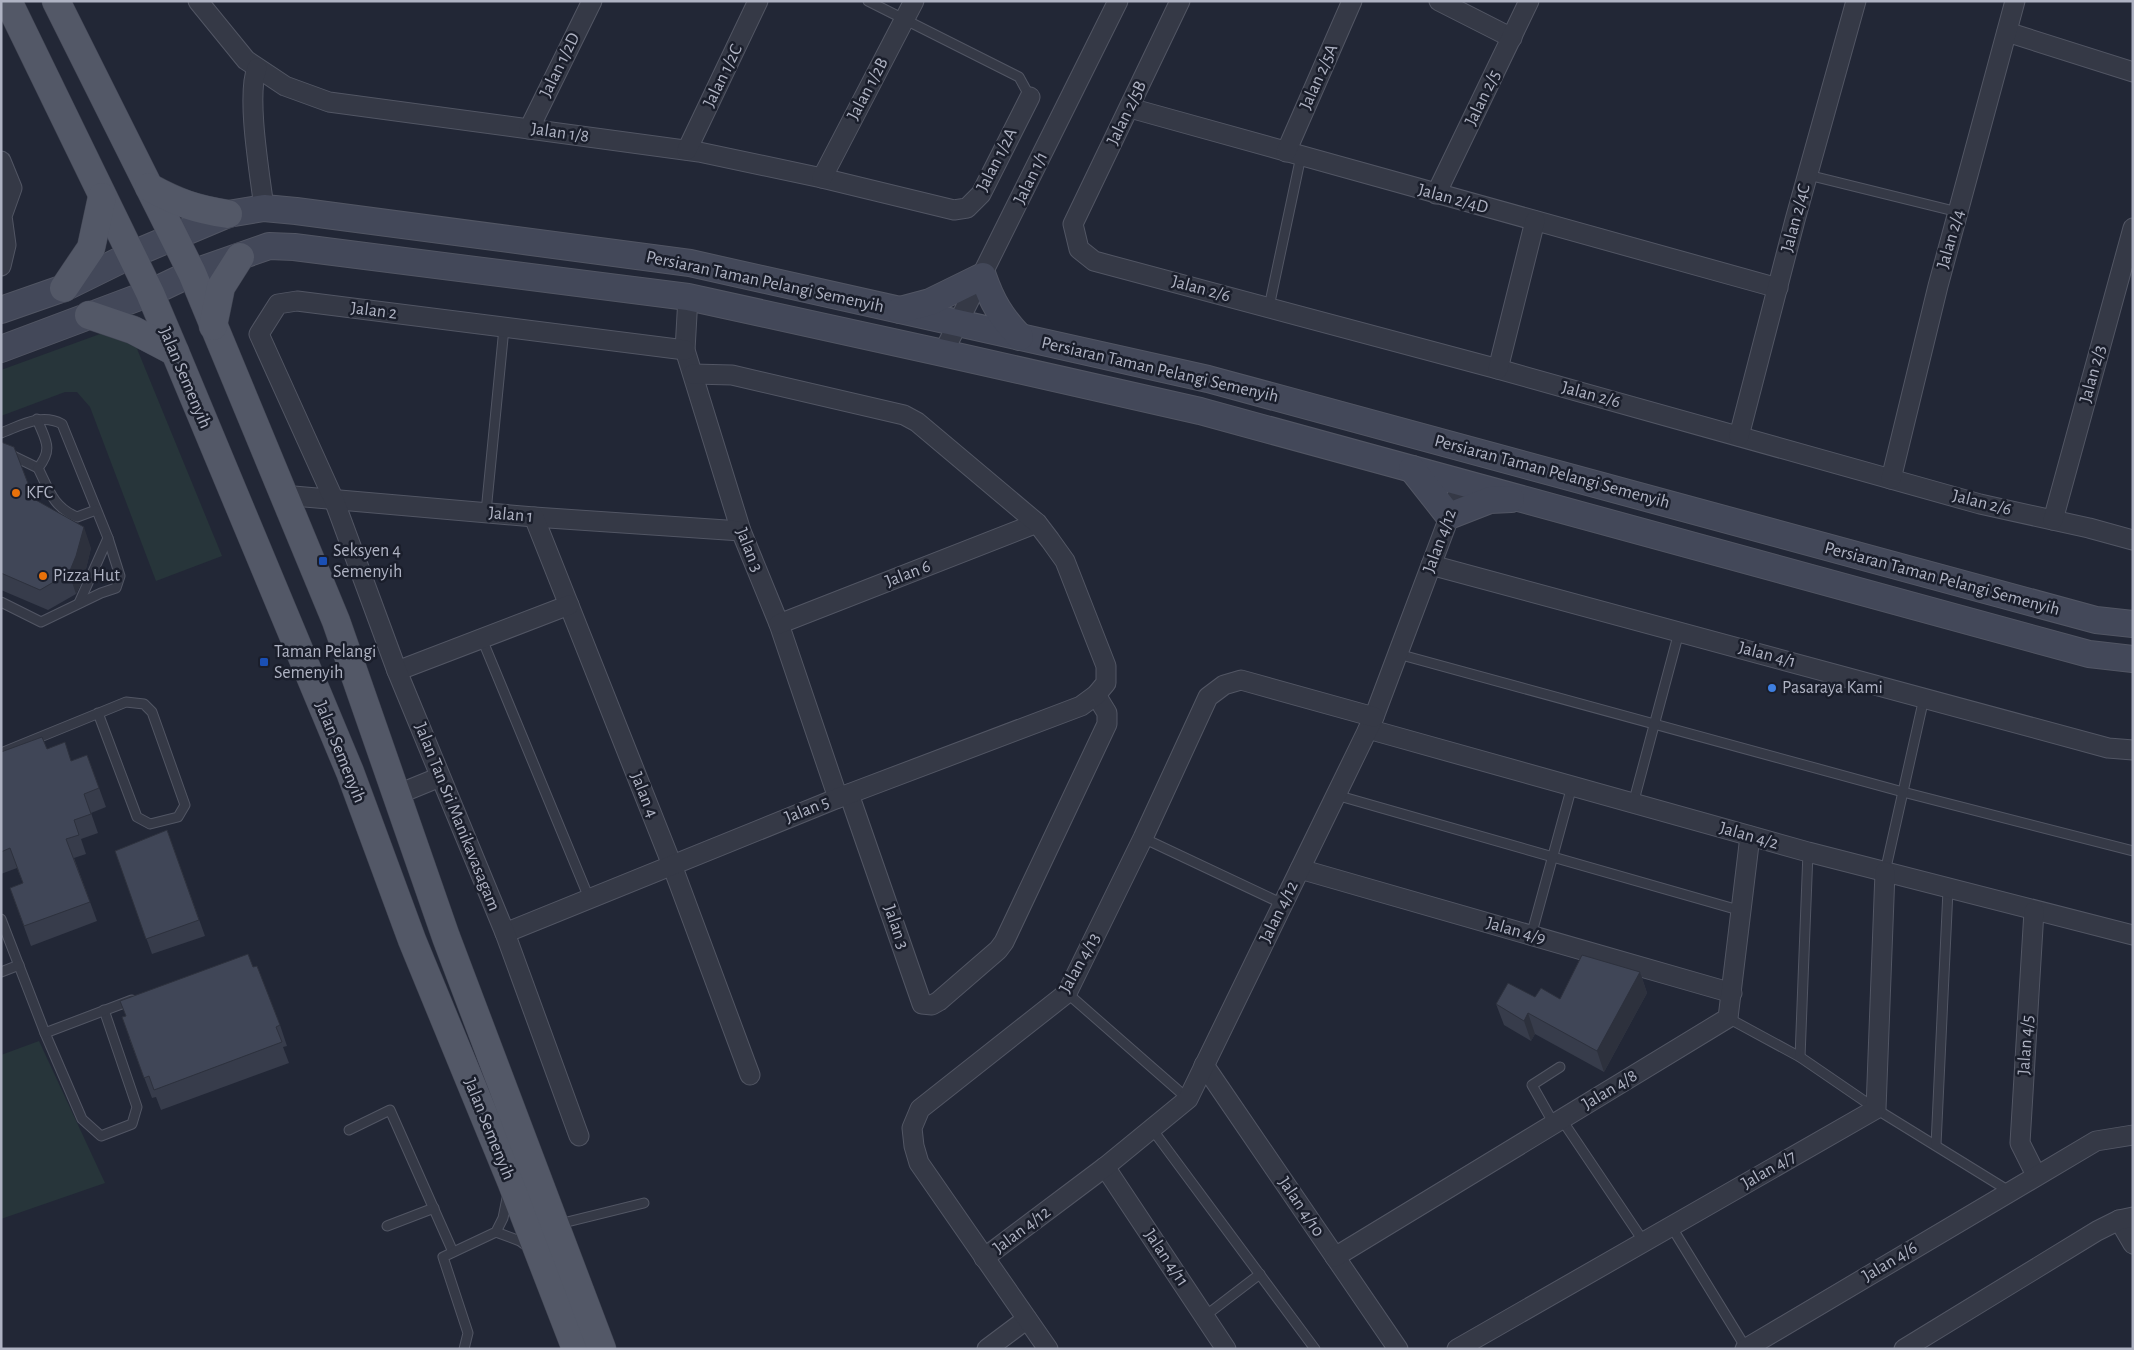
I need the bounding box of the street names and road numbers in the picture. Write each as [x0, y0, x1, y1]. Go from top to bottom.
street label: Jalan 1/2D [537, 30, 583, 100]
street label: Jalan 2/5A [1297, 41, 1342, 112]
street label: Jalan 1/2C [700, 42, 746, 110]
street label: Jalan 1/2B [844, 55, 892, 123]
street label: Jalan 2/5 [1462, 67, 1504, 129]
street label: Jalan 2/5B [1104, 78, 1150, 148]
street label: Jalan 1/8 [530, 120, 590, 146]
street label: Jalan 1/2A [973, 125, 1021, 195]
street label: Jalan 1/1 [1011, 149, 1051, 207]
street label: Jalan 2/4D [1416, 181, 1490, 217]
street label: Jalan 2/4C [1778, 182, 1814, 254]
street label: Jalan 2/4 [1934, 207, 1968, 271]
street label: Persiaran Taman Pelangi Semenyih [644, 248, 886, 316]
street label: Jalan 2/6 [1170, 273, 1232, 305]
street label: Jalan 2 [350, 299, 398, 323]
street label: Jalan Semenyih [156, 325, 214, 431]
street label: Persiaran Taman Pelangi Semenyih [1040, 334, 1280, 406]
street label: Jalan 2/3 [2077, 343, 2109, 405]
street label: Jalan 2/6 [1560, 379, 1622, 411]
street label: Persiaran Taman Pelangi Semenyih [1432, 432, 1672, 512]
street label: Jalan 2/6 [1951, 487, 2013, 519]
street label: Jalan 1 [488, 504, 534, 526]
street label: Jalan 4/12 [1420, 507, 1460, 575]
street label: Jalan 3 [732, 525, 766, 575]
street label: Persiaran Taman Pelangi Semenyih [1822, 539, 2062, 619]
street label: Jalan 6 [883, 557, 933, 591]
street label: Jalan 4/1 [1736, 639, 1798, 671]
street label: Jalan Semenyih [311, 699, 369, 805]
street label: Jalan Tan Sri Manikavasagam [411, 720, 503, 914]
street label: Jalan 4 [627, 770, 661, 820]
street label: Jalan 5 [782, 793, 832, 827]
street label: Jalan 4/2 [1717, 819, 1781, 853]
street label: Jalan 4/12 [1256, 878, 1302, 946]
street label: Jalan 3 [880, 902, 912, 952]
street label: Jalan 4/9 [1484, 914, 1548, 948]
street label: Jalan 4/13 [1056, 930, 1104, 996]
street label: Jalan 4/5 [2015, 1015, 2037, 1075]
street label: Jalan 4/8 [1579, 1067, 1641, 1113]
street label: Jalan Semenyih [460, 1076, 518, 1182]
street label: Jalan 4/7 [1739, 1147, 1799, 1193]
street label: Jalan 4/10 [1275, 1174, 1327, 1240]
street label: Jalan 4/12 [990, 1203, 1054, 1257]
street label: Jalan 4/11 [1140, 1226, 1192, 1290]
street label: Jalan 4/6 [1859, 1239, 1921, 1285]

